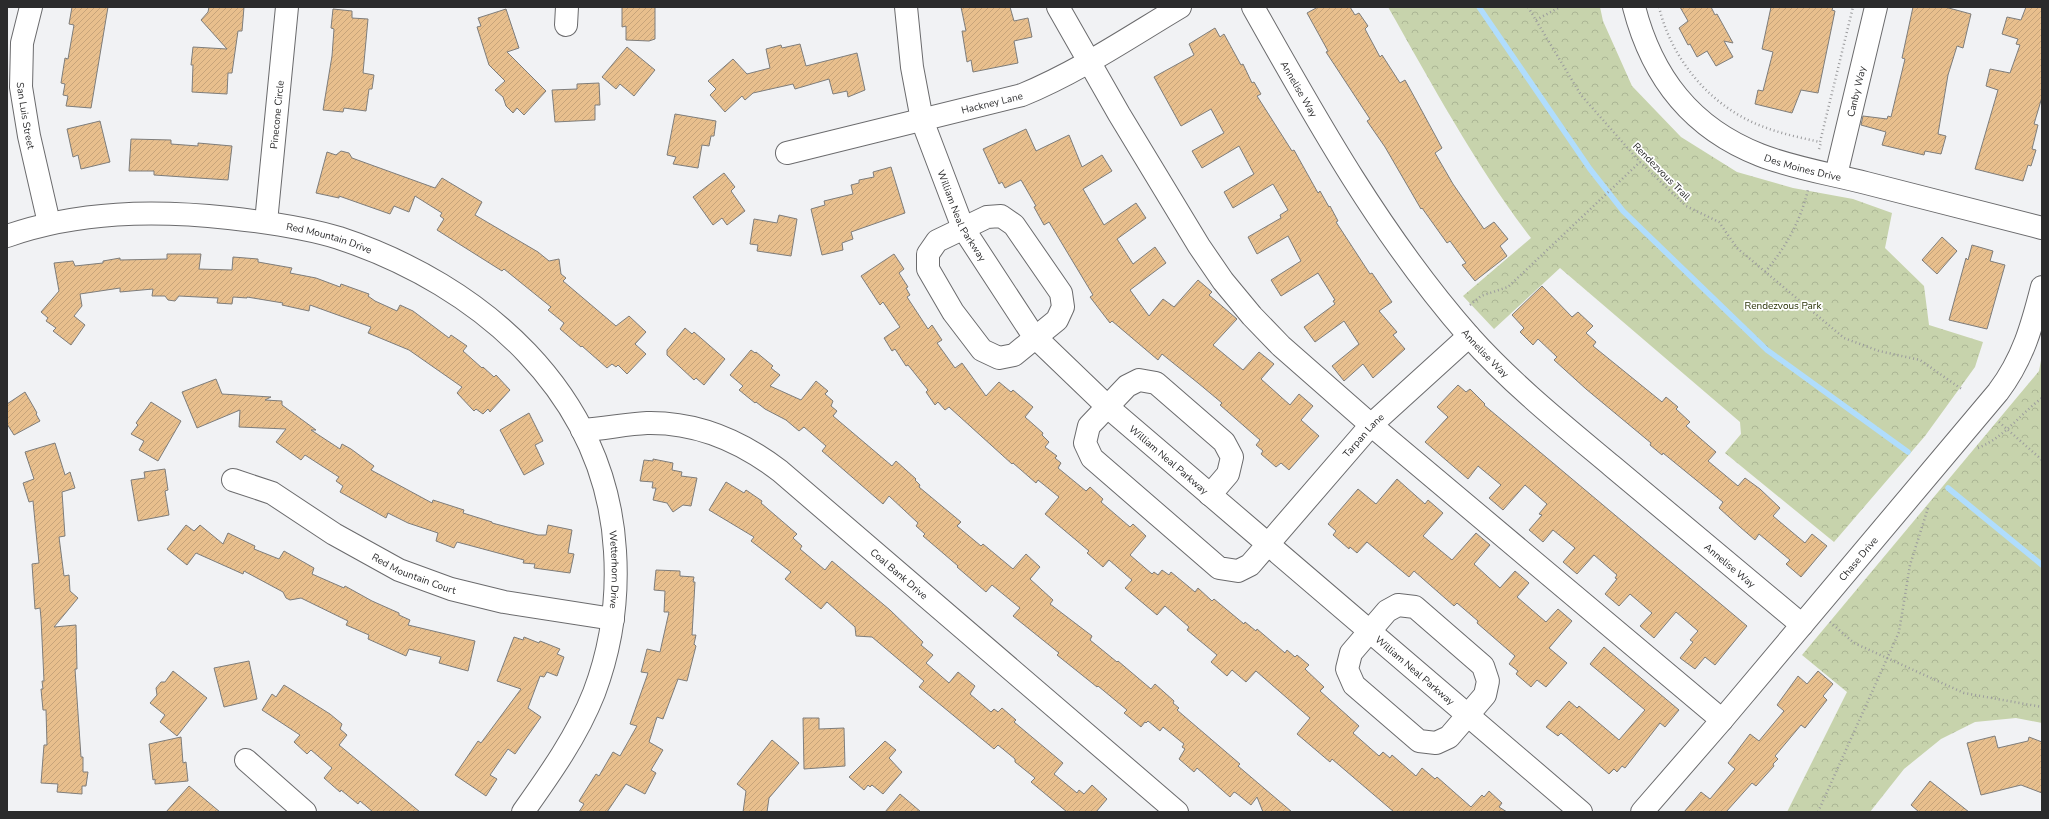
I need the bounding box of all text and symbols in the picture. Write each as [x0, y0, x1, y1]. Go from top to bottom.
street label: Annelise Way [1277, 59, 1321, 121]
street label: Canby Way [1844, 64, 1870, 118]
street label: Pinecone Circle [267, 80, 288, 150]
street label: San Luis Street [13, 82, 38, 151]
street label: Hackney Lane [960, 89, 1024, 118]
street label: Rendezvous Trail [1629, 140, 1693, 204]
street label: Des Moines Drive [1762, 151, 1842, 185]
street label: William Neal Parkway [934, 168, 989, 265]
street label: Red Mountain Drive [285, 220, 374, 257]
park label: Rendezvous Park [1745, 299, 1822, 313]
street label: Annelise Way [1458, 326, 1512, 382]
street label: Tarpan Lane [1340, 411, 1387, 461]
street label: William Neal Parkway [1126, 422, 1212, 499]
street label: Wetterhorn Drive [605, 530, 622, 609]
street label: Chase Drive [1836, 534, 1881, 584]
street label: Annelise Way [1701, 540, 1759, 592]
street label: Coal Bank Drive [867, 546, 931, 603]
street label: Red Mountain Court [369, 550, 458, 598]
street label: William Neal Parkway [1372, 633, 1458, 709]

